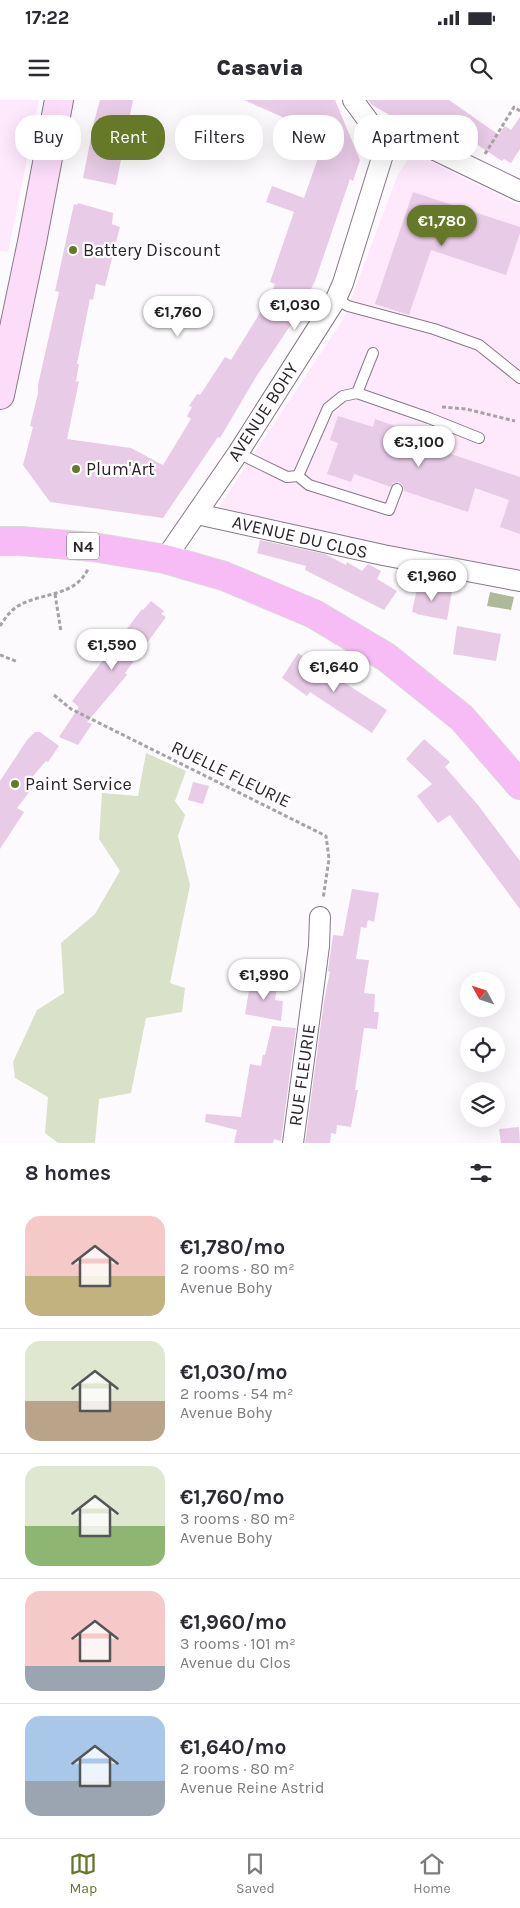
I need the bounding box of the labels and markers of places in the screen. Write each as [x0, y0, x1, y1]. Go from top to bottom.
pin: €1,780 [401, 204, 483, 247]
place label: Battery Discount [83, 239, 221, 261]
marker: Battery Discount [67, 244, 79, 256]
pin: €1,030 [254, 288, 336, 331]
pin: €1,760 [137, 296, 219, 338]
pin: €3,100 [378, 426, 460, 468]
place label: Plum'Art [86, 458, 155, 480]
marker: Plum'Art [70, 463, 82, 475]
pin: €1,960 [391, 560, 473, 602]
pin: €1,590 [71, 628, 153, 671]
pin: €1,640 [293, 650, 375, 693]
place label: Paint Service [25, 773, 132, 795]
marker: Paint Service [9, 778, 21, 790]
pin: €1,990 [223, 958, 305, 1001]

